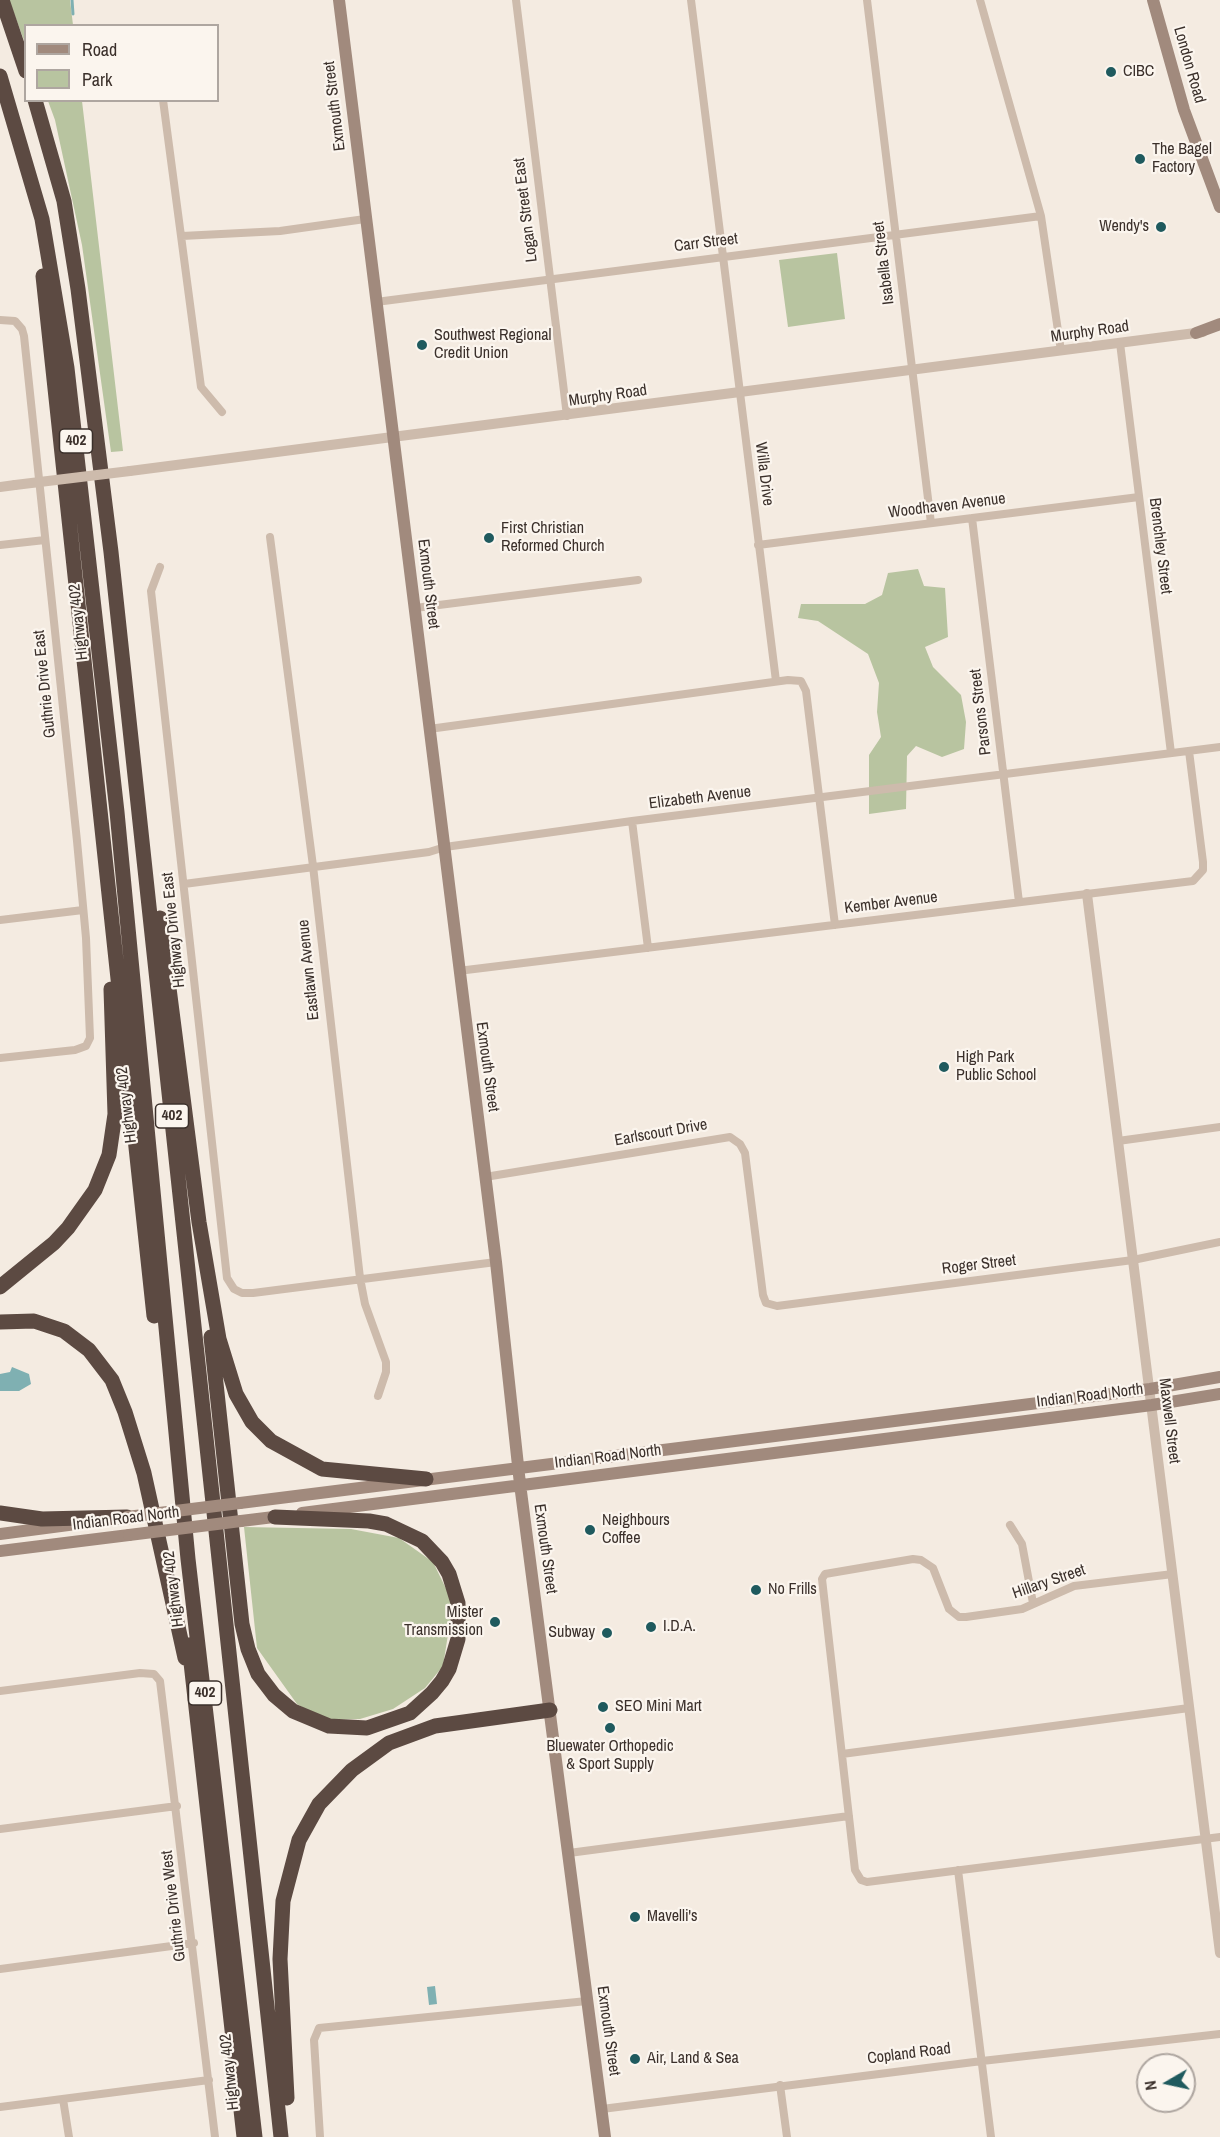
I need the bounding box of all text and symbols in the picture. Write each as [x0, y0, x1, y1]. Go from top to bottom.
legend [24, 24, 219, 102]
street label: London Road [1169, 24, 1209, 106]
text: Road [82, 37, 117, 62]
street label: Exmouth Street [320, 60, 350, 152]
place label: CIBC [1123, 62, 1154, 82]
marker: CIBC [1104, 65, 1118, 79]
text: Park [82, 67, 112, 92]
place label: The Bagel Factory [1152, 140, 1212, 178]
marker: The Bagel Factory [1133, 152, 1147, 166]
street label: Logan Street East [510, 157, 542, 263]
place label: Wendy's [1099, 217, 1149, 237]
street label: Isabella Street [869, 220, 899, 306]
marker: Wendy's [1154, 220, 1168, 234]
street label: Carr Street [673, 230, 739, 256]
street label: Murphy Road [1050, 317, 1130, 347]
place label: Southwest Regional Credit Union [434, 326, 551, 364]
marker: Southwest Regional Credit Union [415, 338, 429, 352]
street label: Murphy Road [568, 381, 648, 411]
road number: 402 [60, 429, 92, 453]
street label: Willa Drive [751, 441, 777, 507]
street label: Woodhaven Avenue [887, 489, 1007, 523]
street label: Brenchley Street [1145, 497, 1175, 595]
place label: First Christian Reformed Church [501, 519, 605, 557]
marker: First Christian Reformed Church [482, 531, 496, 545]
street label: Exmouth Street [413, 538, 443, 630]
street label: Highway 402 [65, 583, 93, 661]
street label: Guthrie Drive East [30, 629, 60, 739]
street label: Parsons Street [966, 668, 996, 756]
street label: Elizabeth Avenue [648, 782, 752, 814]
street label: Highway Drive East [158, 871, 190, 989]
street label: Kember Avenue [843, 888, 939, 918]
street label: Eastlawn Avenue [294, 919, 324, 1021]
street label: Exmouth Street [471, 1021, 503, 1113]
place label: High Park Public School [956, 1048, 1036, 1086]
marker: High Park Public School [937, 1060, 951, 1074]
street label: Highway 402 [113, 1066, 141, 1144]
road number: 402 [156, 1104, 188, 1128]
street label: Earlscourt Drive [613, 1115, 709, 1151]
street label: Roger Street [941, 1251, 1017, 1279]
street label: Maxwell Street [1154, 1377, 1184, 1465]
street label: Indian Road North [1036, 1380, 1144, 1412]
street label: Indian Road North [554, 1441, 662, 1473]
street label: Indian Road North [72, 1503, 180, 1535]
street label: Exmouth Street [529, 1503, 561, 1595]
place label: Neighbours Coffee [602, 1511, 670, 1549]
marker: Neighbours Coffee [583, 1523, 597, 1537]
street label: Highway 402 [160, 1550, 188, 1628]
street label: Hillary Street [1010, 1561, 1088, 1603]
place label: No Frills [768, 1580, 817, 1600]
marker: No Frills [749, 1583, 763, 1597]
place label: Mister Transmission [404, 1603, 483, 1641]
marker: Mister Transmission [488, 1615, 502, 1629]
place label: I.D.A. [663, 1617, 696, 1637]
marker: I.D.A. [644, 1620, 658, 1634]
place label: Subway [548, 1623, 595, 1643]
marker: Subway [600, 1626, 614, 1640]
road number: 402 [188, 1681, 222, 1705]
place label: SEO Mini Mart [615, 1697, 702, 1717]
marker: SEO Mini Mart [596, 1700, 610, 1714]
marker: Bluewater Orthopedic & Sport Supply [603, 1721, 617, 1735]
place label: Bluewater Orthopedic & Sport Supply [547, 1737, 673, 1775]
street label: Guthrie Drive West [158, 1849, 190, 1963]
place label: Mavelli's [647, 1907, 698, 1927]
marker: Mavelli's [628, 1910, 642, 1924]
street label: Exmouth Street [592, 1985, 624, 2077]
street label: Highway 402 [216, 2033, 244, 2111]
street label: Copland Road [866, 2039, 952, 2069]
place label: Air, Land & Sea [647, 2049, 739, 2069]
marker: Air, Land & Sea [628, 2052, 642, 2066]
north arrow [1136, 2053, 1196, 2113]
text: N [1139, 2079, 1162, 2092]

